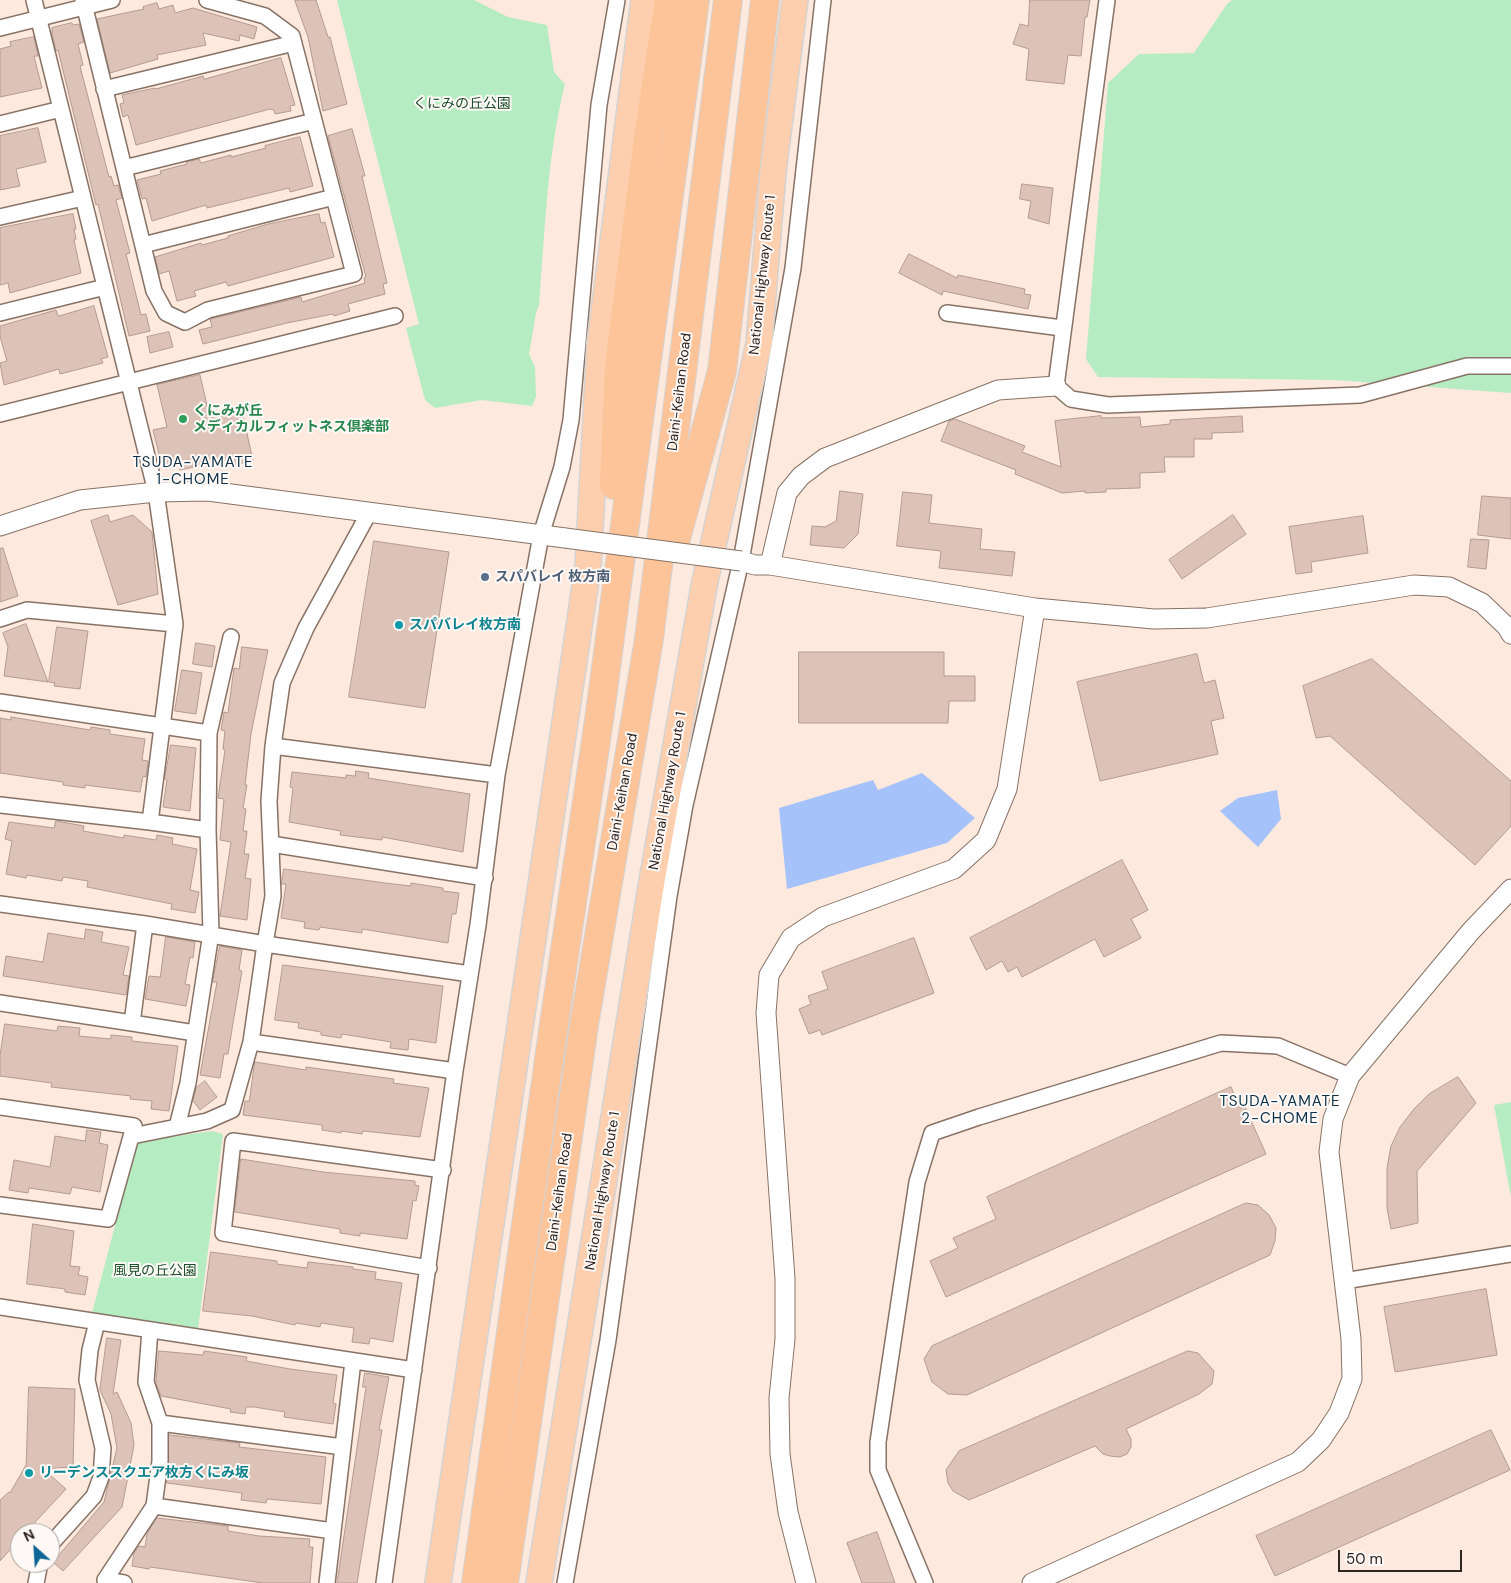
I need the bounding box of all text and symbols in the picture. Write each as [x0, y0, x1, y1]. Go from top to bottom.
park label: くにみの丘公園 [413, 96, 511, 112]
street label: National Highway Route 1 [746, 194, 780, 356]
street label: Daini-Keihan Road [664, 332, 696, 452]
place label: くにみが丘 メディカルフィットネス倶楽部 [193, 403, 389, 436]
marker: くにみが丘 メディカルフィットネス倶楽部 [177, 413, 189, 425]
district label: TSUDA-YAMATE 1-CHOME [131, 454, 255, 489]
place label: スパバレイ 枚方南 [495, 569, 610, 585]
marker: スパバレイ 枚方南 [479, 571, 491, 583]
place label: スパバレイ枚方南 [409, 617, 521, 633]
marker: スパバレイ枚方南 [393, 619, 405, 631]
street label: National Highway Route 1 [646, 711, 690, 871]
street label: Daini-Keihan Road [604, 732, 642, 852]
district label: TSUDA-YAMATE 2-CHOME [1218, 1093, 1342, 1128]
street label: National Highway Route 1 [582, 1110, 624, 1272]
street label: Daini-Keihan Road [543, 1132, 577, 1252]
park label: 風見の丘公園 [113, 1263, 197, 1279]
place label: リーデンススクエア枚方くにみ坂 [39, 1465, 249, 1481]
marker: リーデンススクエア枚方くにみ坂 [23, 1467, 35, 1479]
north arrow [10, 1523, 60, 1573]
text: N [20, 1525, 37, 1546]
scale bar [1341, 1540, 1465, 1572]
text: 50 m [1346, 1549, 1383, 1569]

